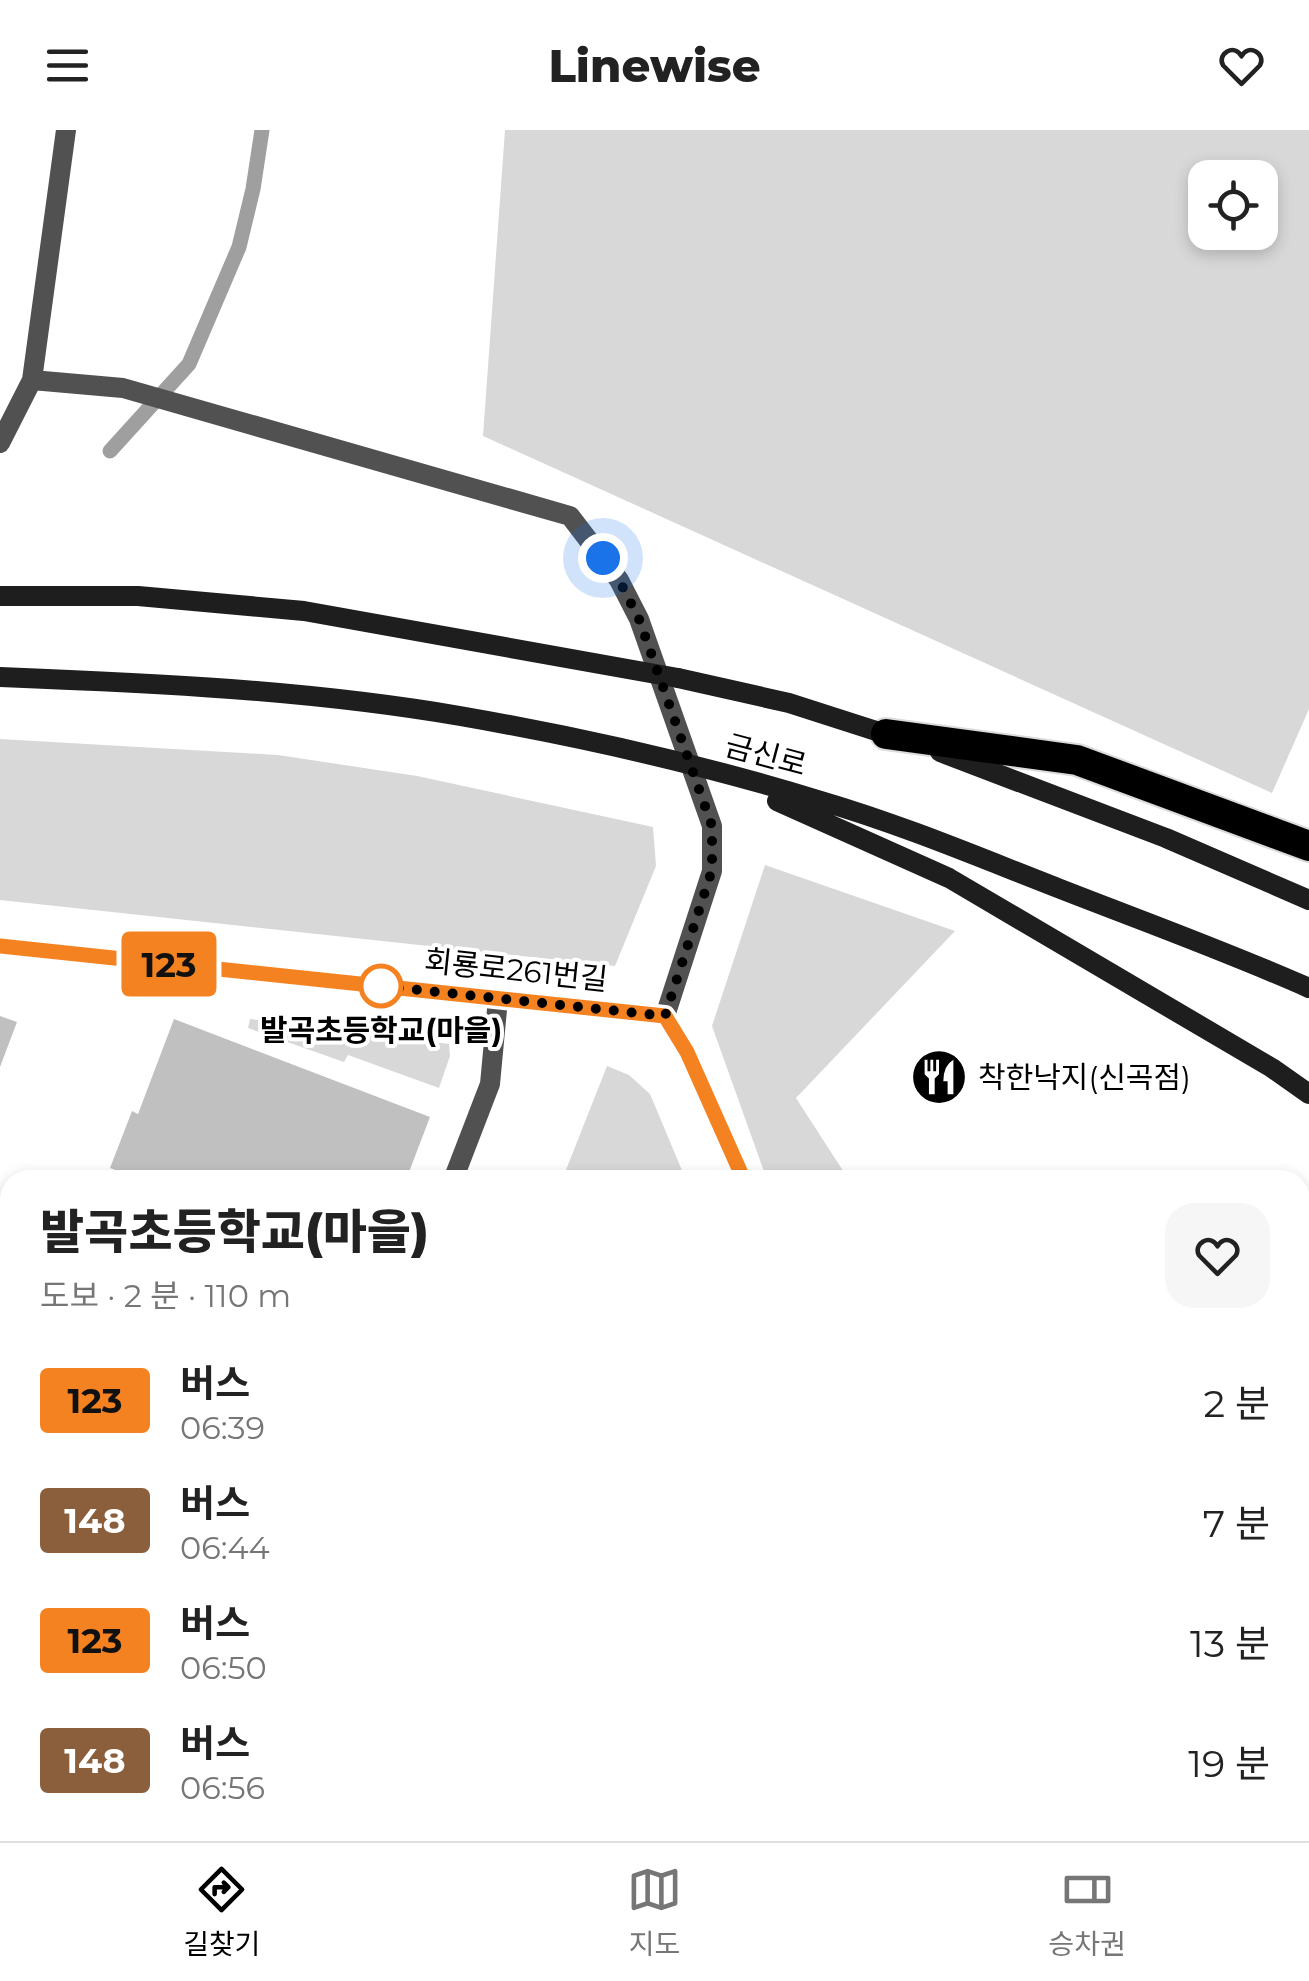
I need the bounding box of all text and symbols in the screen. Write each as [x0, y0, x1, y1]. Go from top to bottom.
icon: menu [40, 38, 95, 93]
text: Linewise [548, 38, 761, 93]
icon: heart [1214, 38, 1269, 93]
map controls [1188, 160, 1278, 250]
button: locate [1188, 160, 1278, 250]
your location [578, 533, 628, 583]
street label: 금신로 [721, 726, 811, 784]
line badge: 123 [111, 932, 226, 996]
street label: 회룡로261번길 [423, 942, 609, 998]
text: 123 [141, 943, 197, 986]
marker: 발곡초등학교(마을) [360, 965, 402, 1007]
place label: 발곡초등학교(마을) [260, 1012, 502, 1049]
restaurant icon: 착한낙지(신곡점) [909, 1047, 969, 1107]
place label: 착한낙지(신곡점) [978, 1059, 1191, 1096]
text: 발곡초등학교(마을) [40, 1203, 429, 1261]
button: heart [1165, 1203, 1270, 1308]
text: 도보 · 2 분 · 110 m [40, 1276, 291, 1315]
text: 버스 [180, 1360, 250, 1407]
text: 123 [67, 1379, 123, 1422]
text: 2 분 [1203, 1380, 1270, 1427]
text: 06:39 [180, 1408, 265, 1447]
text: 버스 [180, 1480, 250, 1527]
text: 148 [64, 1499, 126, 1542]
text: 7 분 [1203, 1500, 1270, 1547]
text: 06:44 [180, 1528, 270, 1567]
text: 버스 [180, 1600, 250, 1647]
text: 123 [67, 1619, 123, 1662]
text: 13 분 [1190, 1620, 1270, 1667]
text: 06:50 [180, 1648, 267, 1687]
text: 버스 [180, 1720, 250, 1767]
text: 148 [64, 1739, 126, 1782]
text: 19 분 [1188, 1740, 1270, 1787]
text: 06:56 [180, 1768, 265, 1807]
tab: 길찾기 [183, 1862, 261, 1962]
tab: 지도 [627, 1862, 682, 1962]
tab: 승차권 [1048, 1862, 1126, 1962]

